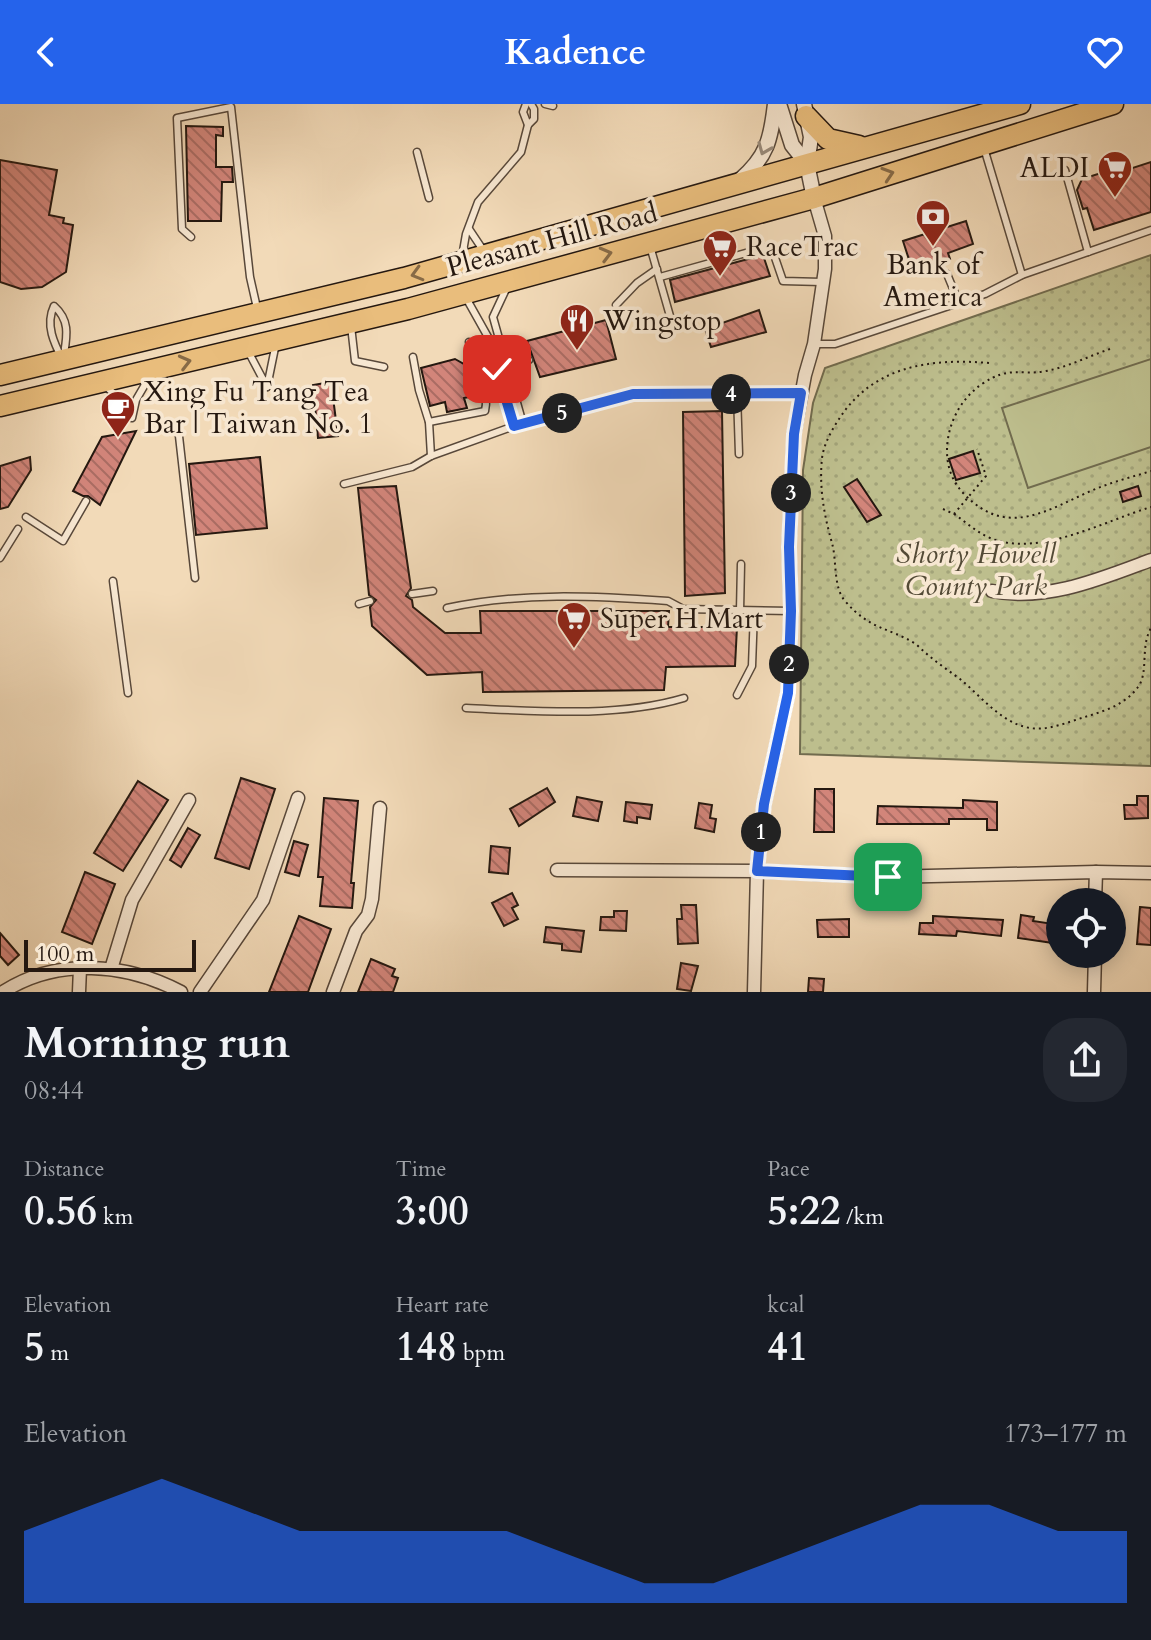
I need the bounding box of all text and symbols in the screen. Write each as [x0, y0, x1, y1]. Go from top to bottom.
text: Kadence [505, 28, 646, 77]
icon: back [24, 30, 68, 74]
icon: heart [1083, 30, 1127, 74]
one-way arrow [758, 141, 774, 156]
place label: ALDI [1020, 149, 1089, 187]
supermarket icon: ALDI [1096, 149, 1134, 199]
one-way arrow [881, 167, 895, 183]
street label: Pleasant Hill Road [442, 194, 662, 286]
bank icon: Bank of America [914, 198, 952, 248]
supermarket icon: RaceTrac [701, 228, 739, 278]
place label: RaceTrac [746, 228, 859, 266]
place label: Bank of America [883, 246, 984, 316]
one-way arrow [598, 247, 612, 263]
one-way arrow [411, 265, 425, 281]
restaurant icon: Wingstop [558, 302, 596, 352]
place label: Wingstop [602, 302, 722, 340]
pin [463, 335, 531, 403]
icon: check [475, 347, 519, 391]
one-way arrow [177, 354, 191, 371]
place label: Xing Fu Tang Tea Bar | Taiwan No. 1 [144, 373, 373, 443]
pin: 4 [711, 374, 751, 414]
text: 4 [725, 379, 737, 409]
cafe icon: Xing Fu Tang Tea Bar | Taiwan No. 1 [99, 389, 137, 439]
pin: 5 [542, 393, 582, 433]
text: 5 [556, 398, 568, 428]
pin: 3 [771, 473, 811, 513]
text: 3 [785, 478, 797, 508]
park label: Shorty Howell County Park [896, 535, 1057, 605]
supermarket icon: Super H Mart [555, 600, 593, 650]
place label: Super H Mart [600, 600, 763, 638]
pin: 2 [769, 644, 809, 684]
text: 2 [783, 649, 795, 679]
pin: 1 [741, 812, 781, 852]
text: 1 [755, 817, 767, 847]
pin [854, 843, 922, 911]
icon: arrive [866, 855, 910, 899]
map controls [1046, 888, 1126, 968]
button: locate [1046, 888, 1126, 968]
scale bar [24, 936, 196, 972]
text: 100 m [36, 939, 94, 969]
text: Morning run [24, 1013, 290, 1073]
button: share [1043, 1018, 1127, 1102]
text: 08:44 [24, 1073, 84, 1108]
text: Distance [24, 1154, 104, 1184]
text: Time [396, 1154, 447, 1184]
text: Pace [767, 1154, 810, 1184]
text: 0.56 [24, 1184, 97, 1239]
text: 3:00 [396, 1184, 469, 1239]
text: 5:22 [767, 1184, 840, 1239]
text: km [97, 1202, 133, 1232]
text: /km [840, 1202, 884, 1232]
text: Elevation [24, 1290, 111, 1320]
text: Heart rate [396, 1290, 489, 1320]
text: kcal [767, 1290, 804, 1320]
text: 5 [24, 1320, 45, 1375]
text: 148 [396, 1320, 457, 1375]
text: 41 [767, 1320, 808, 1375]
text: m [45, 1338, 69, 1368]
text: bpm [457, 1338, 505, 1368]
text: Elevation [24, 1416, 127, 1451]
text: 173–177 m [1004, 1416, 1127, 1451]

